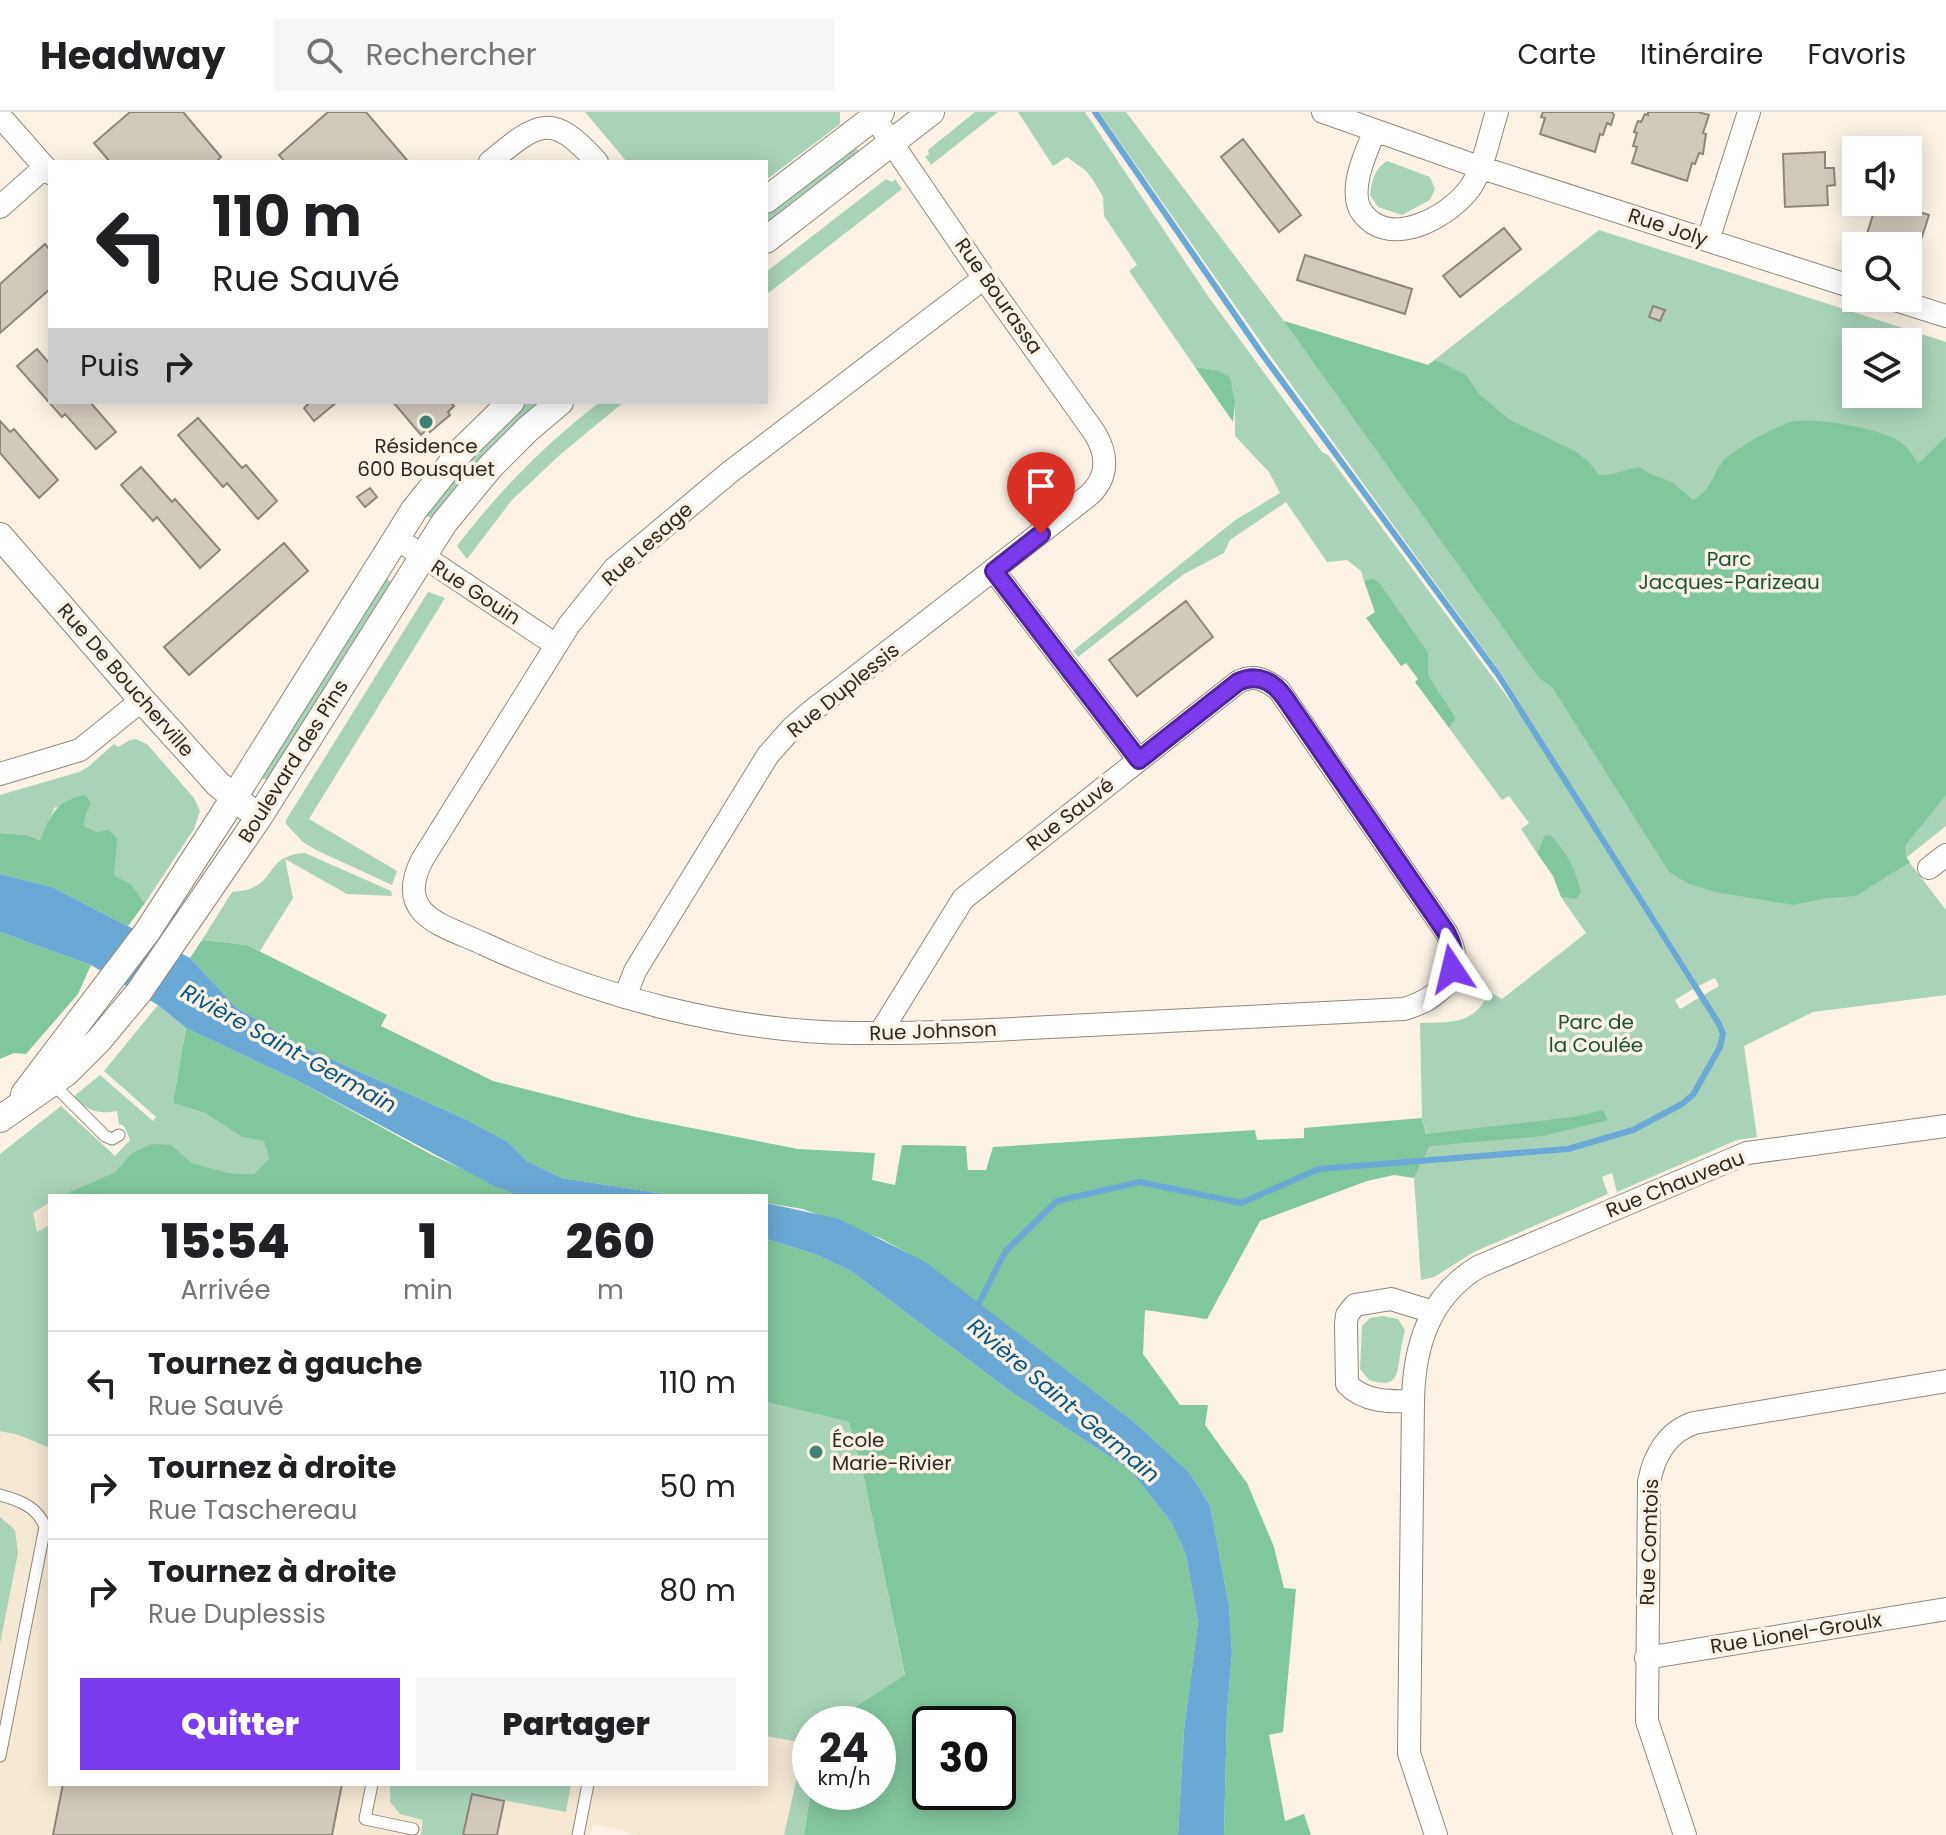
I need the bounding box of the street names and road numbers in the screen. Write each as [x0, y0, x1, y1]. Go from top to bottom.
street label: Rue Joly [1625, 201, 1711, 253]
street label: Rue Bourassa [949, 232, 1049, 360]
street label: Rue Lesage [595, 496, 699, 592]
street label: Rue Gouin [426, 553, 526, 631]
street label: Rue De Boucherville [51, 597, 201, 763]
street label: Rue Duplessis [781, 636, 905, 744]
street label: Boulevard des Pins [231, 674, 355, 848]
street label: Rue Sauvé [1020, 771, 1120, 857]
street label: Rue Johnson [869, 1015, 997, 1047]
street label: Rue Chauveau [1602, 1143, 1748, 1225]
street label: Rue Comtois [1633, 1478, 1665, 1606]
street label: Rue Lionel-Groulx [1708, 1606, 1884, 1660]

